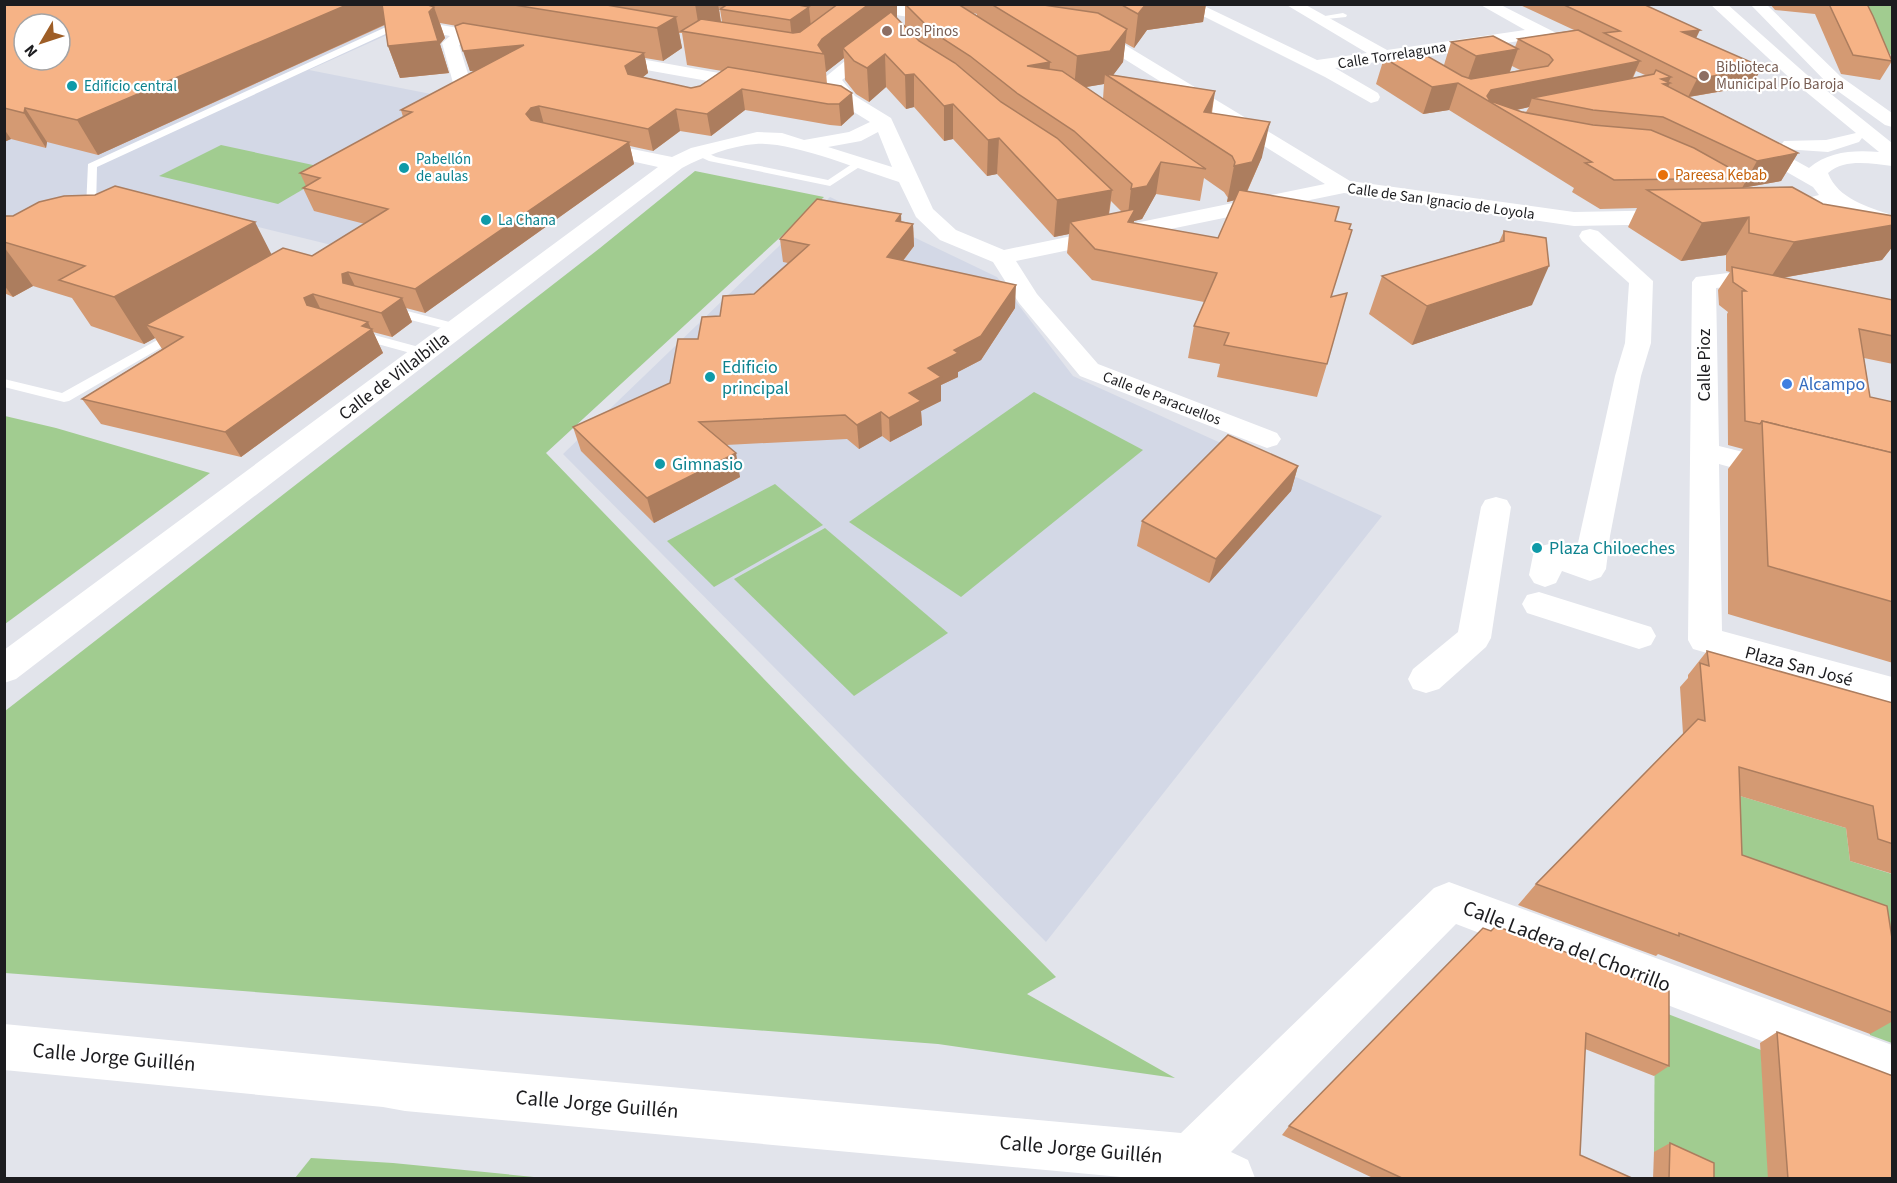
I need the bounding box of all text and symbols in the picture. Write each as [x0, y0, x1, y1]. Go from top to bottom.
north arrow [12, 12, 72, 72]
place label: Los Pinos [899, 21, 958, 42]
marker: Los Pinos [880, 24, 894, 38]
street label: Calle Torrelaguna [1336, 37, 1448, 74]
text: N [19, 40, 43, 62]
place label: Biblioteca Municipal Pío Baroja [1716, 57, 1844, 95]
marker: Biblioteca Municipal Pío Baroja [1697, 69, 1711, 83]
place label: Edificio central [84, 76, 177, 97]
marker: Edificio central [65, 79, 79, 93]
place label: Pabellón de aulas [416, 149, 471, 187]
marker: Pabellón de aulas [397, 161, 411, 175]
place label: Pareesa Kebab [1675, 165, 1767, 186]
marker: Pareesa Kebab [1656, 168, 1670, 182]
street label: Calle de San Ignacio de Loyola [1346, 178, 1536, 225]
place label: La Chana [498, 210, 556, 231]
marker: La Chana [479, 213, 493, 227]
street label: Calle de Villalbilla [334, 326, 455, 426]
street label: Calle Pioz [1692, 328, 1717, 401]
place label: Edificio principal [722, 355, 789, 401]
street label: Calle de Paracuellos [1100, 366, 1224, 431]
marker: Edificio principal [703, 370, 717, 384]
place label: Alcampo [1799, 372, 1865, 397]
marker: Alcampo [1780, 377, 1794, 391]
place label: Gimnasio [672, 452, 743, 477]
marker: Gimnasio [653, 457, 667, 471]
place label: Plaza Chiloeches [1549, 536, 1675, 561]
marker: Plaza Chiloeches [1530, 541, 1544, 555]
street label: Plaza San José [1742, 640, 1856, 693]
street label: Calle Ladera del Chorrillo [1459, 892, 1675, 1000]
street label: Calle Jorge Guillén [31, 1035, 197, 1079]
street label: Calle Jorge Guillén [514, 1082, 680, 1126]
street label: Calle Jorge Guillén [998, 1127, 1164, 1171]

